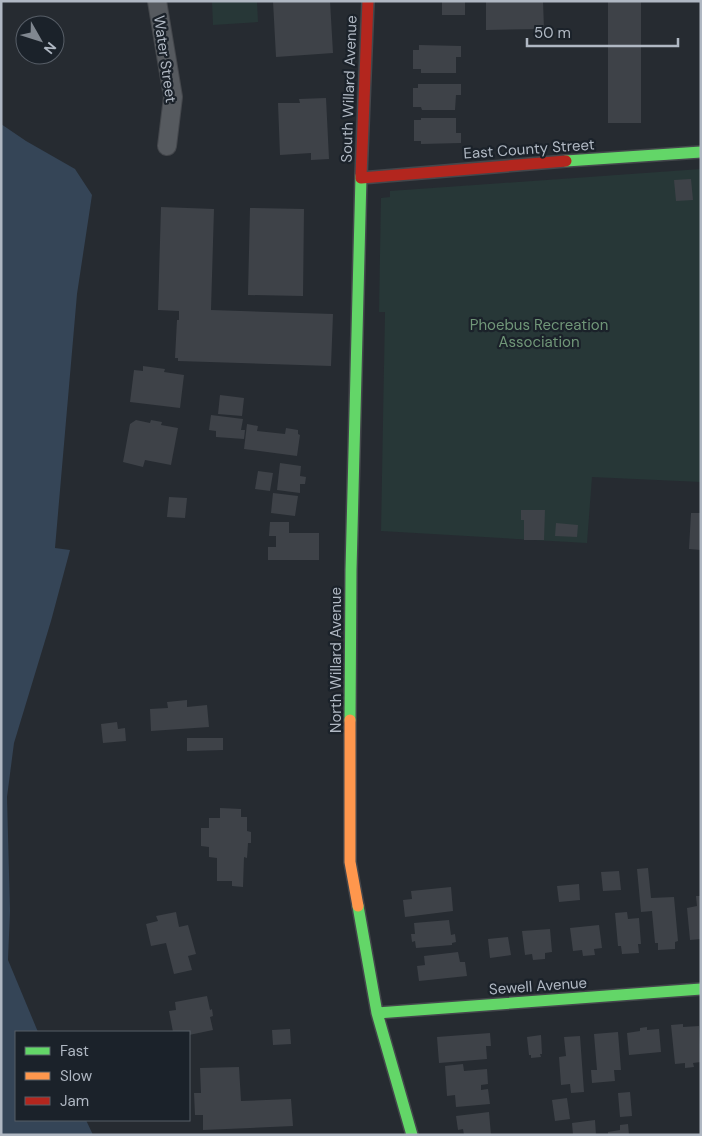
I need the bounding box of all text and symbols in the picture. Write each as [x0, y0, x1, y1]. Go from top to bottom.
street label: Water Street [149, 14, 181, 104]
north arrow [15, 15, 65, 65]
street label: South Willard Avenue [336, 15, 362, 163]
scale bar [527, 15, 678, 47]
text: 50 m [534, 23, 571, 43]
text: N [40, 39, 60, 58]
street label: East County Street [463, 134, 595, 164]
park label: Phoebus Recreation Association [470, 315, 608, 352]
street label: North Willard Avenue [326, 587, 346, 733]
street label: Sewell Avenue [488, 973, 588, 999]
legend [15, 1031, 190, 1121]
text: Fast [60, 1041, 89, 1061]
text: Slow [60, 1066, 93, 1086]
text: Jam [60, 1091, 89, 1111]

